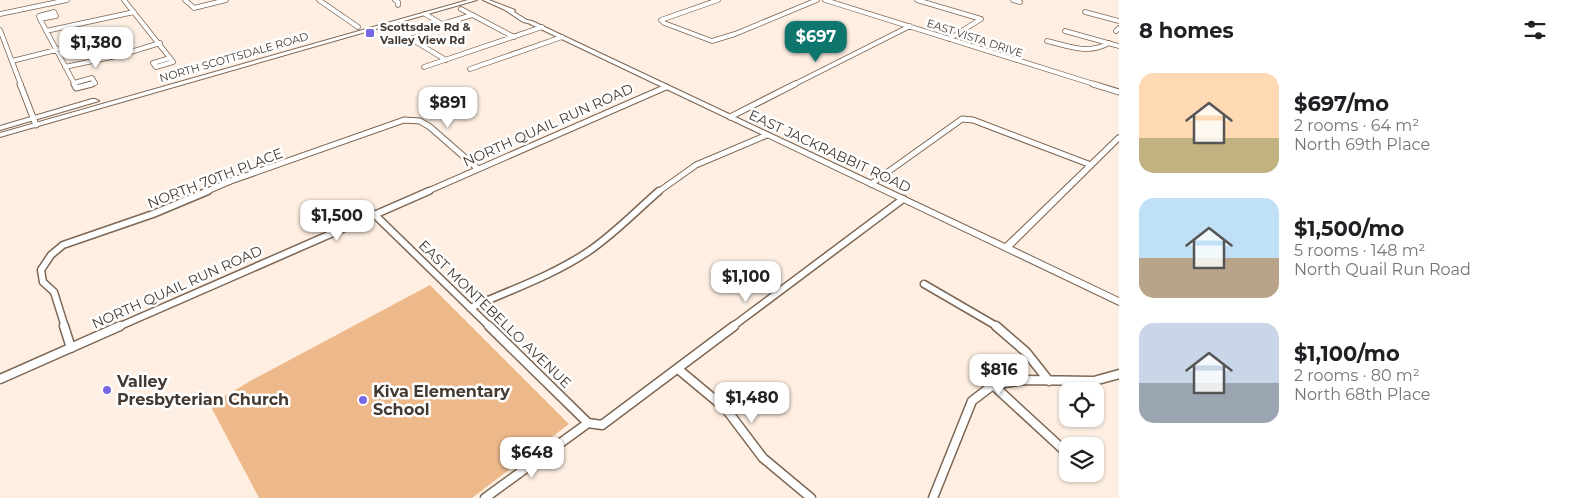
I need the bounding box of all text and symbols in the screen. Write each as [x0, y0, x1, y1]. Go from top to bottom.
street label: EAST VISTA DRIVE [925, 16, 1025, 60]
icon: filters [1521, 16, 1549, 44]
text: 8 homes [1139, 18, 1234, 43]
place label: Scottsdale Rd & Valley View Rd [379, 20, 471, 47]
pin: $697 [786, 20, 846, 63]
pin: $1,380 [55, 27, 137, 69]
marker: Scottsdale Rd & Valley View Rd [364, 27, 376, 39]
text: $697 [796, 27, 836, 46]
street label: NORTH SCOTTSDALE ROAD [158, 29, 310, 85]
text: $1,380 [70, 33, 122, 52]
street label: NORTH QUAIL RUN ROAD [460, 79, 636, 171]
pin: $891 [418, 86, 478, 129]
text: $697/mo [1294, 91, 1389, 116]
text: $891 [429, 93, 467, 112]
icon: home [1179, 93, 1239, 153]
street label: EAST JACKRABBIT ROAD [746, 106, 914, 196]
text: 2 rooms · 64 m² [1294, 116, 1419, 135]
text: North 69th Place [1294, 135, 1430, 154]
street label: NORTH 70TH PLACE [145, 144, 285, 212]
pin: $1,500 [296, 200, 378, 242]
text: $1,500 [311, 206, 363, 225]
text: $1,500/mo [1294, 216, 1404, 241]
icon: home [1179, 218, 1239, 278]
street label: EAST MONTEBELLO AVENUE [415, 236, 575, 392]
street label: NORTH QUAIL RUN ROAD [89, 241, 265, 333]
text: 5 rooms · 148 m² [1294, 241, 1426, 260]
pin: $1,100 [705, 260, 787, 303]
text: North Quail Run Road [1294, 260, 1471, 279]
text: $1,100 [722, 267, 770, 286]
text: $1,100/mo [1294, 341, 1400, 366]
icon: home [1179, 343, 1239, 403]
pin: $816 [969, 354, 1029, 396]
text: $816 [980, 360, 1018, 379]
text: 2 rooms · 80 m² [1294, 366, 1420, 385]
place label: Valley Presbyterian Church [116, 372, 289, 409]
place label: Kiva Elementary School [373, 382, 510, 419]
pin: $1,480 [711, 382, 793, 424]
map controls [1059, 382, 1104, 482]
button: locate [1059, 382, 1104, 427]
marker: Valley Presbyterian Church [101, 384, 113, 396]
text: North 68th Place [1294, 385, 1430, 404]
text: $1,480 [725, 388, 779, 407]
marker: Kiva Elementary School [357, 394, 369, 406]
pin: $648 [502, 436, 562, 479]
button: layers [1059, 437, 1104, 482]
text: $648 [511, 443, 553, 462]

